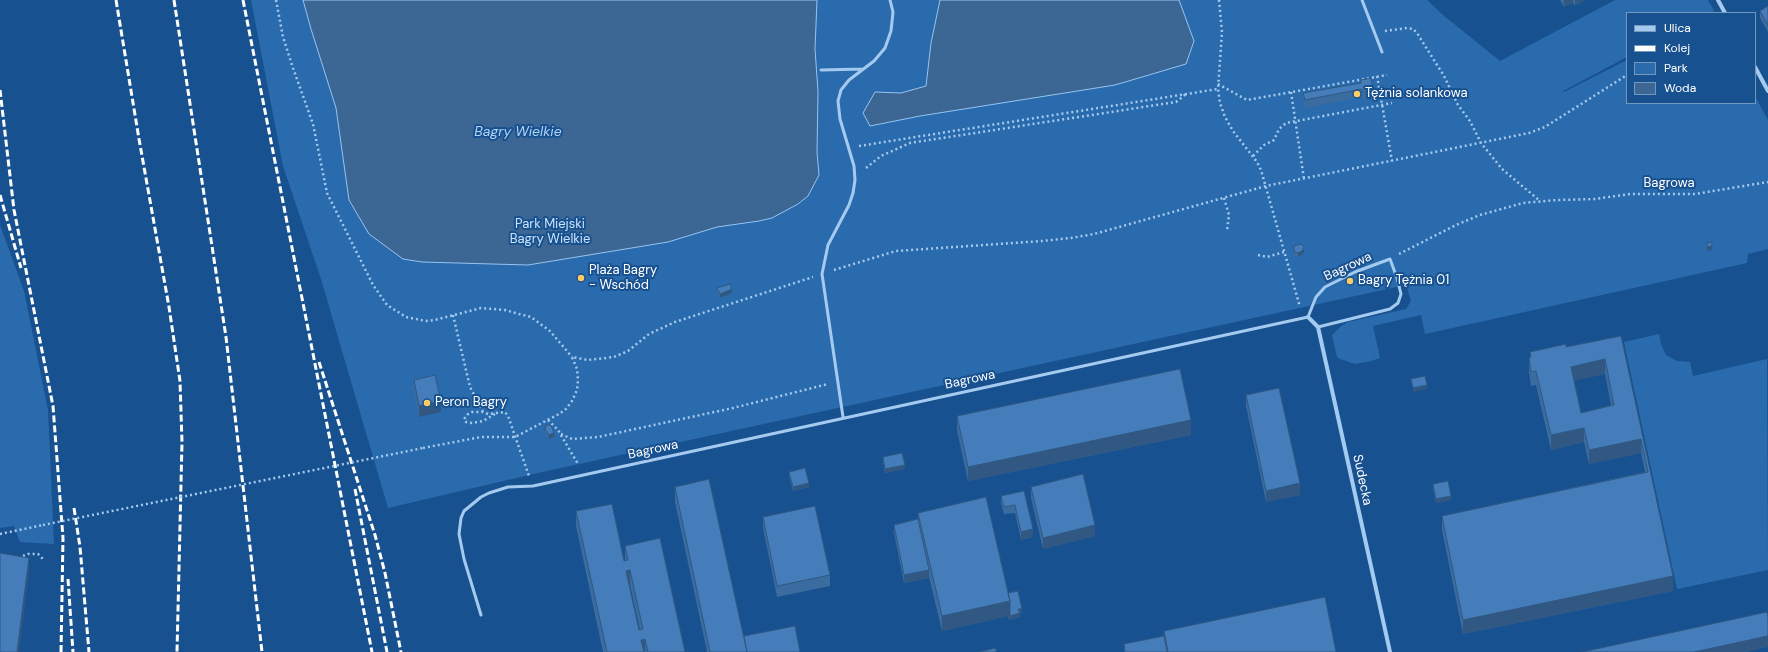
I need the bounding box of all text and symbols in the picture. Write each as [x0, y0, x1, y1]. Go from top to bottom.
legend [1626, 12, 1756, 104]
text: Ulica [1664, 20, 1691, 36]
text: Kolej [1664, 40, 1690, 56]
text: Park [1664, 60, 1688, 76]
text: Woda [1664, 80, 1696, 96]
place label: Tężnia solankowa [1365, 86, 1468, 102]
marker: Tężnia solankowa [1352, 89, 1362, 99]
water label: Bagry Wielkie [474, 124, 562, 140]
street label: Bagrowa [1644, 176, 1694, 192]
park label: Park Miejski Bagry Wielkie [510, 217, 590, 248]
street label: Bagrowa [1322, 249, 1374, 285]
place label: Plaża Bagry - Wschód [589, 263, 657, 294]
marker: Plaża Bagry - Wschód [576, 273, 586, 283]
place label: Bagry Tężnia 01 [1358, 273, 1449, 289]
marker: Bagry Tężnia 01 [1345, 276, 1355, 286]
street label: Bagrowa [943, 367, 997, 393]
place label: Peron Bagry [435, 395, 507, 411]
marker: Peron Bagry [422, 398, 432, 408]
street label: Bagrowa [626, 437, 680, 463]
street label: Sudecka [1349, 453, 1375, 507]

